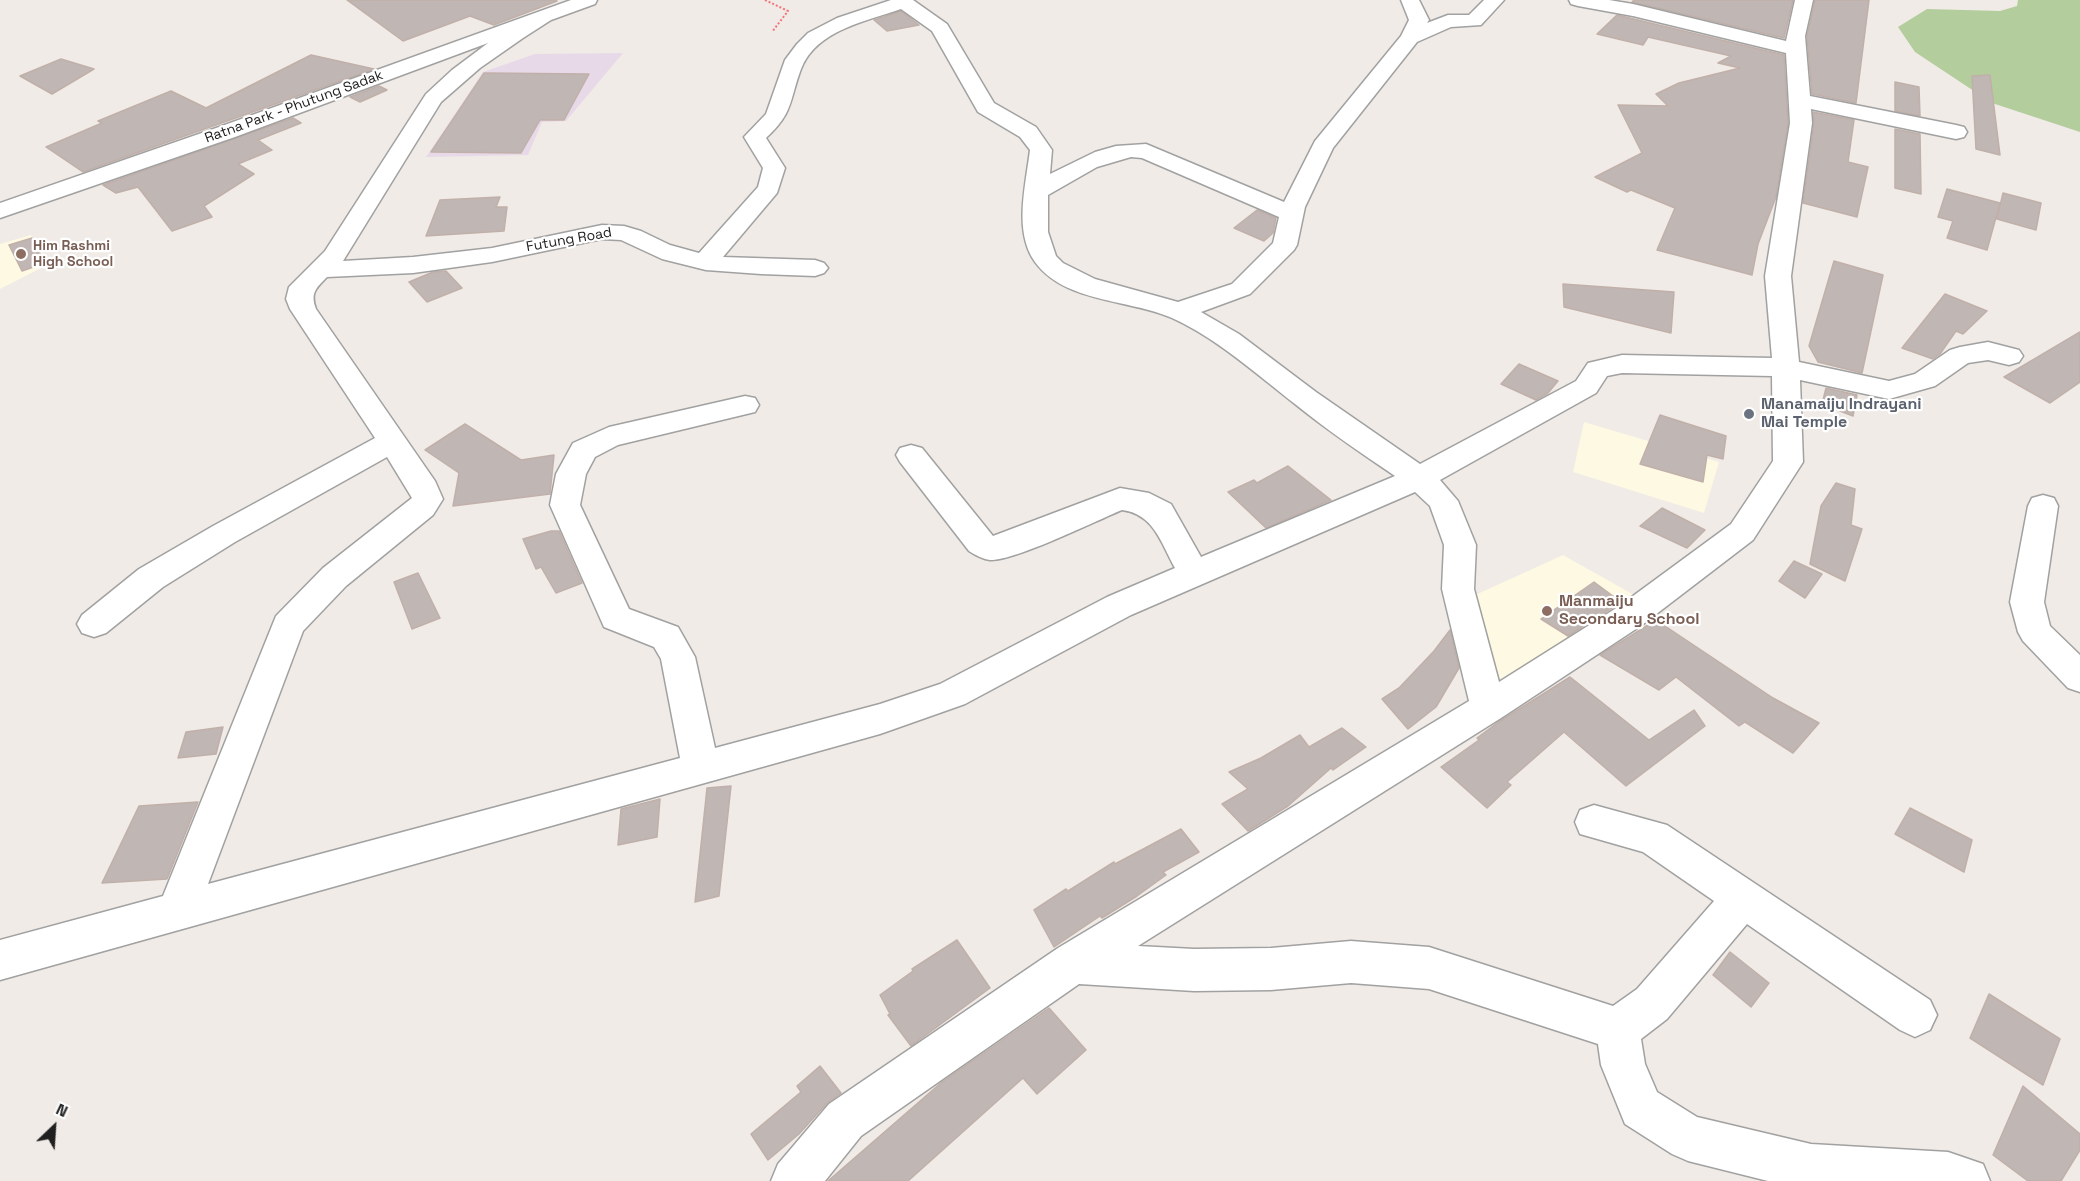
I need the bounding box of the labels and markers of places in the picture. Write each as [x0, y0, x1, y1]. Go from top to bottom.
place label: Him Rashmi High School [33, 238, 113, 270]
marker: Him Rashmi High School [14, 247, 28, 261]
place label: Manamaiju Indrayani Mai Temple [1761, 395, 1922, 433]
marker: Manamaiju Indrayani Mai Temple [1742, 407, 1756, 421]
place label: Manmaiju Secondary School [1559, 592, 1699, 630]
marker: Manmaiju Secondary School [1540, 604, 1554, 618]

